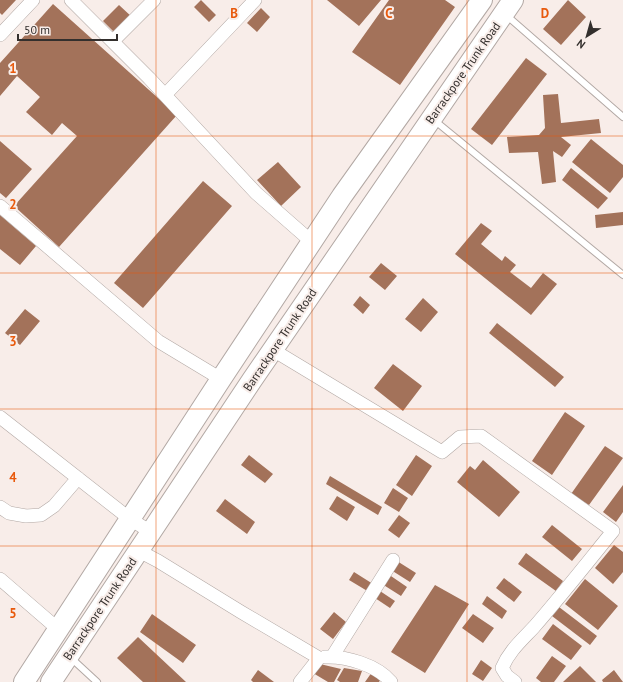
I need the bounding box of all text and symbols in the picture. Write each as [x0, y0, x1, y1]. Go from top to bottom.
text: B [230, 5, 238, 22]
text: C [385, 5, 393, 22]
text: D [541, 5, 549, 22]
scale bar [18, 16, 117, 42]
north arrow [567, 16, 607, 56]
street label: Barrackpore Trunk Road [422, 19, 503, 126]
text: 50 m [24, 22, 50, 37]
text: N [574, 36, 588, 52]
text: 1 [9, 60, 17, 77]
text: 2 [9, 196, 17, 213]
street label: Barrackpore Trunk Road [240, 285, 320, 394]
text: 3 [9, 333, 17, 350]
text: 4 [9, 469, 17, 486]
street label: Barrackpore Trunk Road [60, 554, 140, 663]
text: 5 [9, 605, 17, 622]

